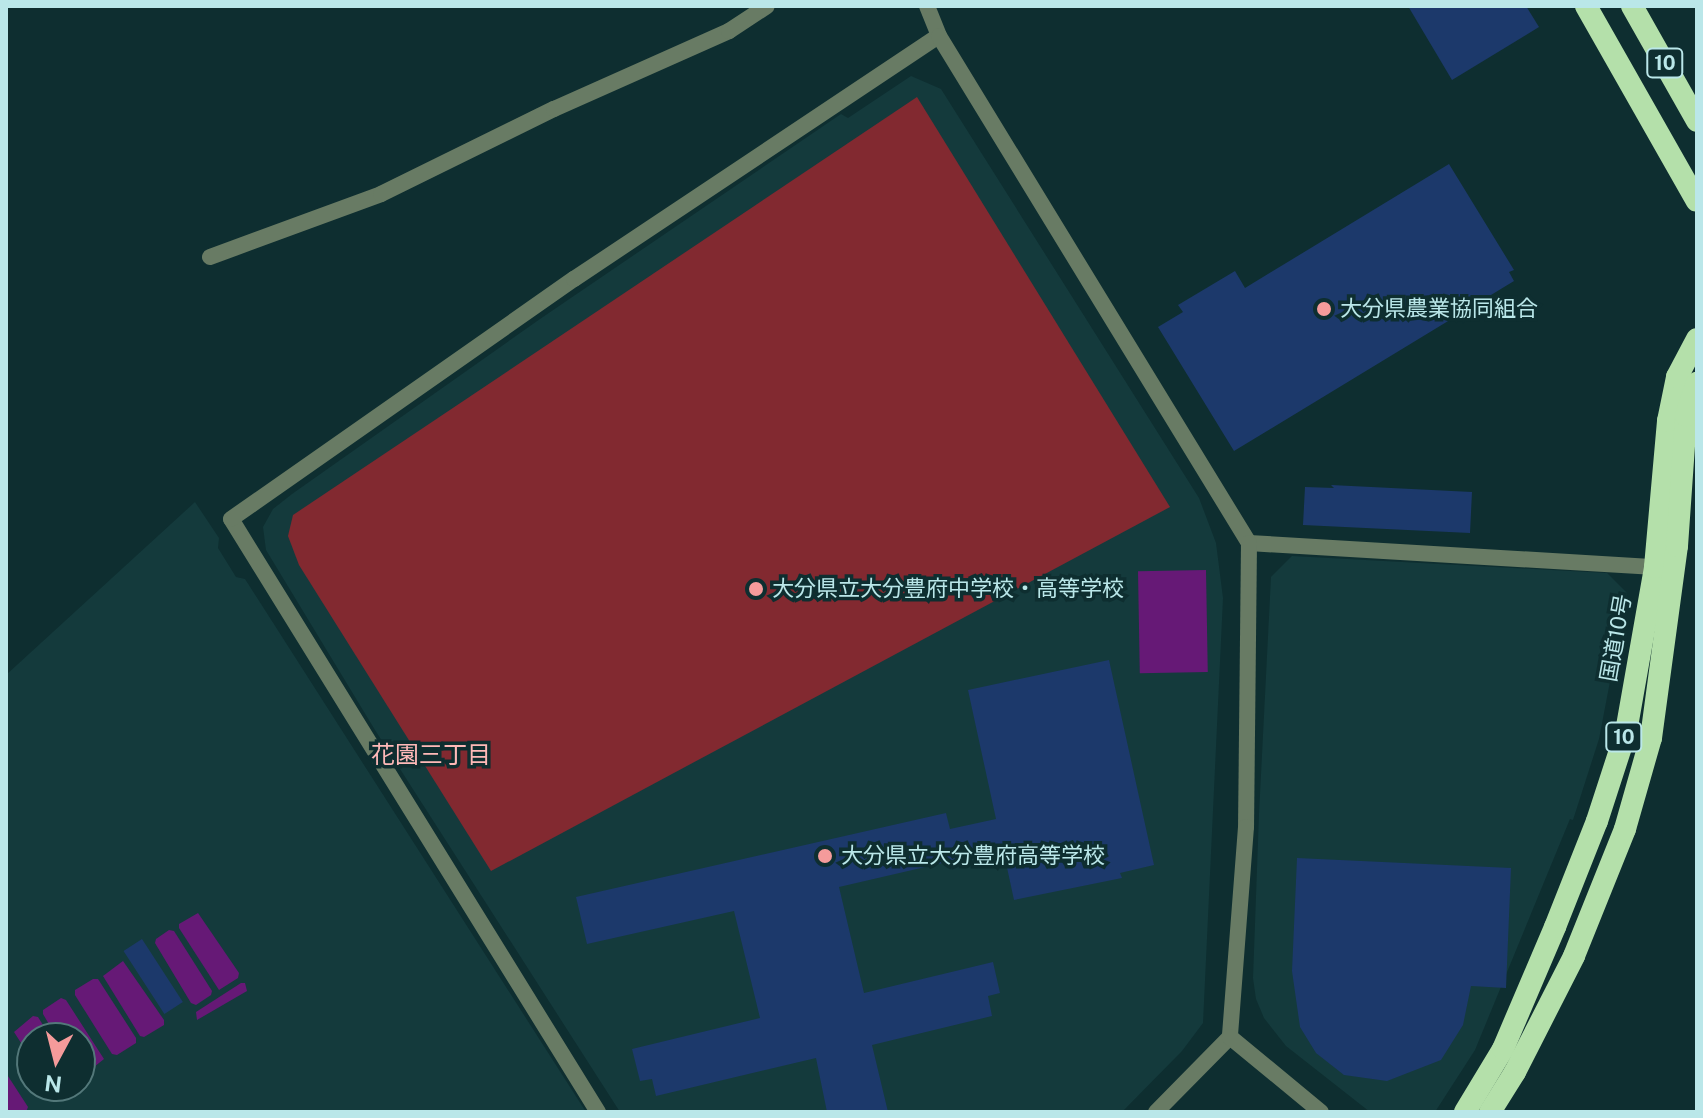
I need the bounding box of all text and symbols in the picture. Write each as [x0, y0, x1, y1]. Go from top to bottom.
road number: 10 [1645, 47, 1685, 79]
place label: 大分県農業協同組合 [1340, 296, 1538, 322]
marker: 大分県農業協同組合 [1315, 300, 1333, 318]
place label: 大分県立大分豊府中学校・高等学校 [772, 576, 1124, 602]
marker: 大分県立大分豊府中学校・高等学校 [747, 580, 765, 598]
street label: 国道10号 [1595, 592, 1637, 684]
road number: 10 [1604, 721, 1644, 753]
district label: 花園三丁目 [371, 741, 491, 769]
place label: 大分県立大分豊府高等学校 [841, 843, 1105, 869]
marker: 大分県立大分豊府高等学校 [816, 847, 834, 865]
north arrow [16, 1022, 96, 1102]
text: N [43, 1070, 63, 1098]

